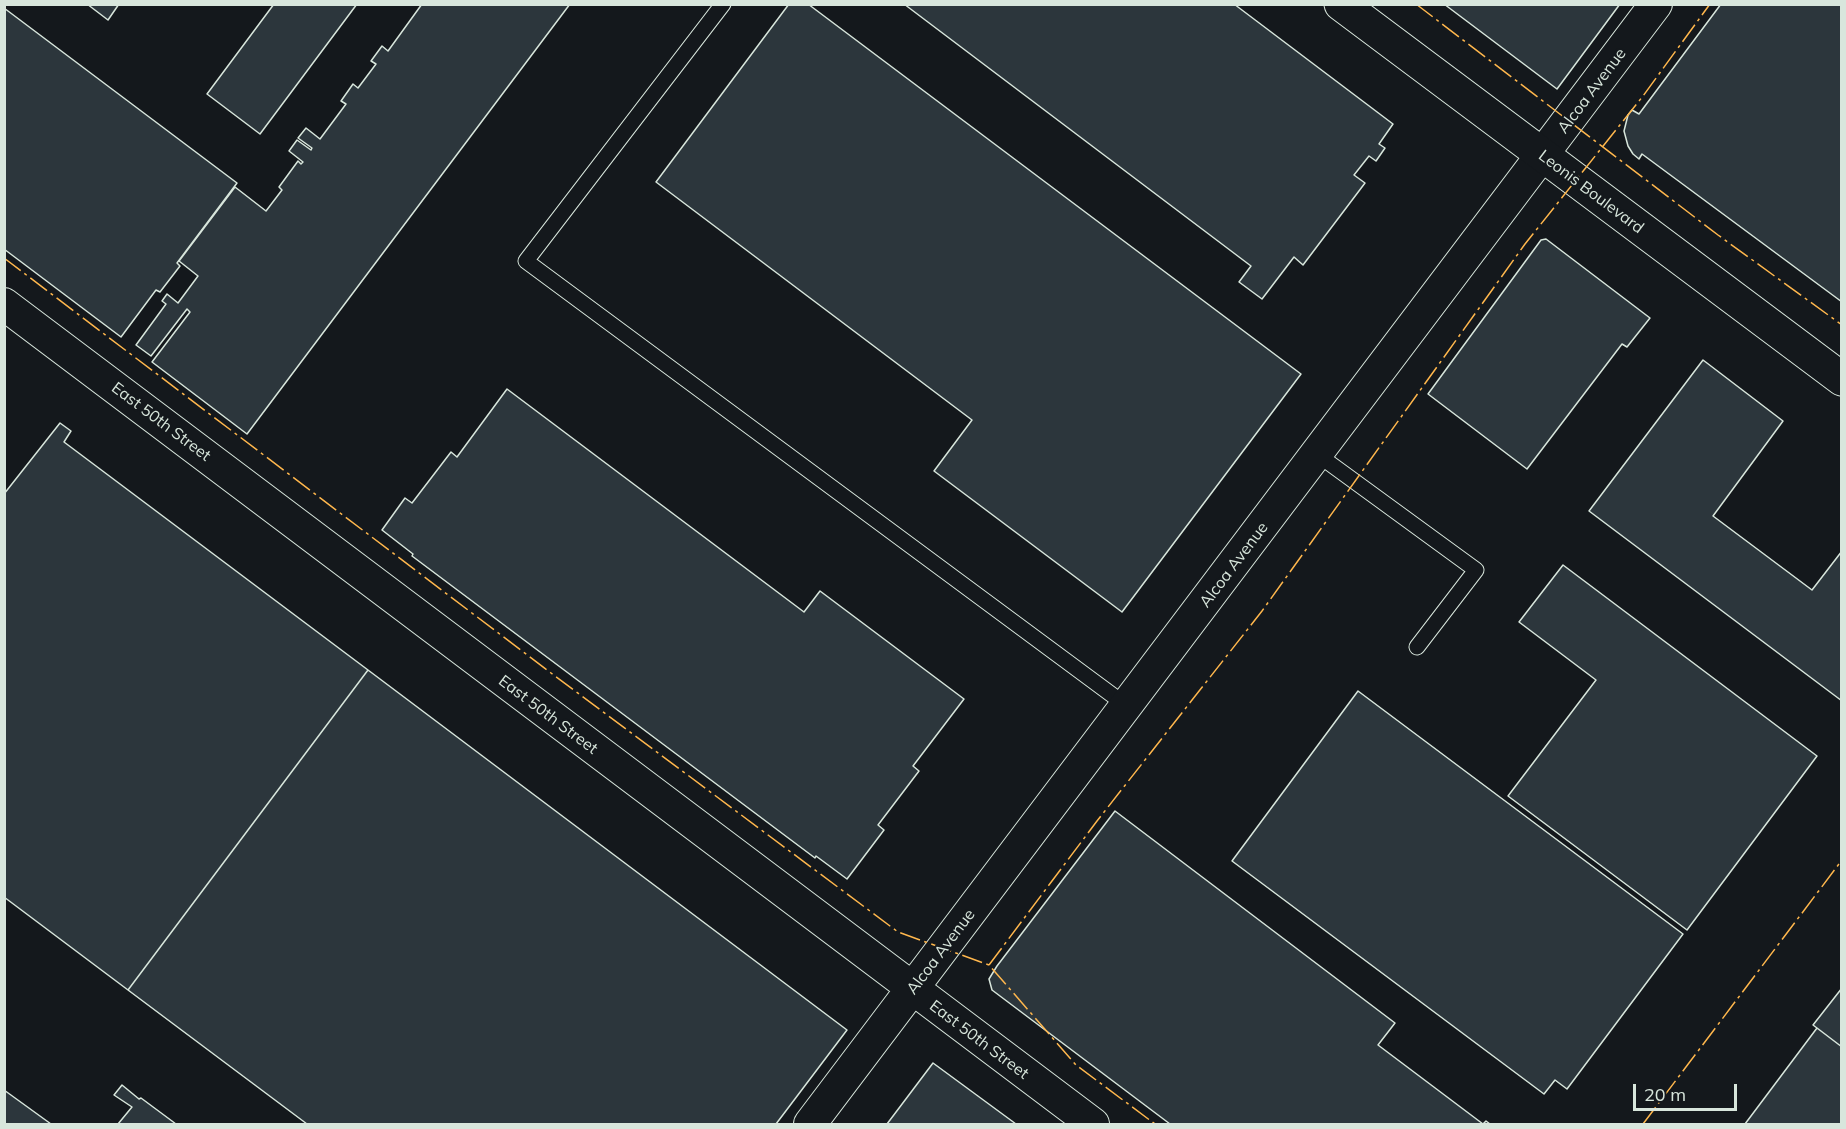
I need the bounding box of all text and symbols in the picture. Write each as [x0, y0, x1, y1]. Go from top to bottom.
street label: Alcoa Avenue [1554, 45, 1630, 137]
street label: Leonis Boulevard [1535, 146, 1647, 238]
street label: East 50th Street [108, 378, 214, 466]
street label: Alcoa Avenue [1196, 519, 1272, 611]
street label: East 50th Street [495, 671, 601, 759]
street label: Alcoa Avenue [903, 906, 979, 998]
street label: East 50th Street [926, 996, 1032, 1084]
scale bar [1636, 1072, 1740, 1110]
text: 20 m [1644, 1083, 1686, 1106]

